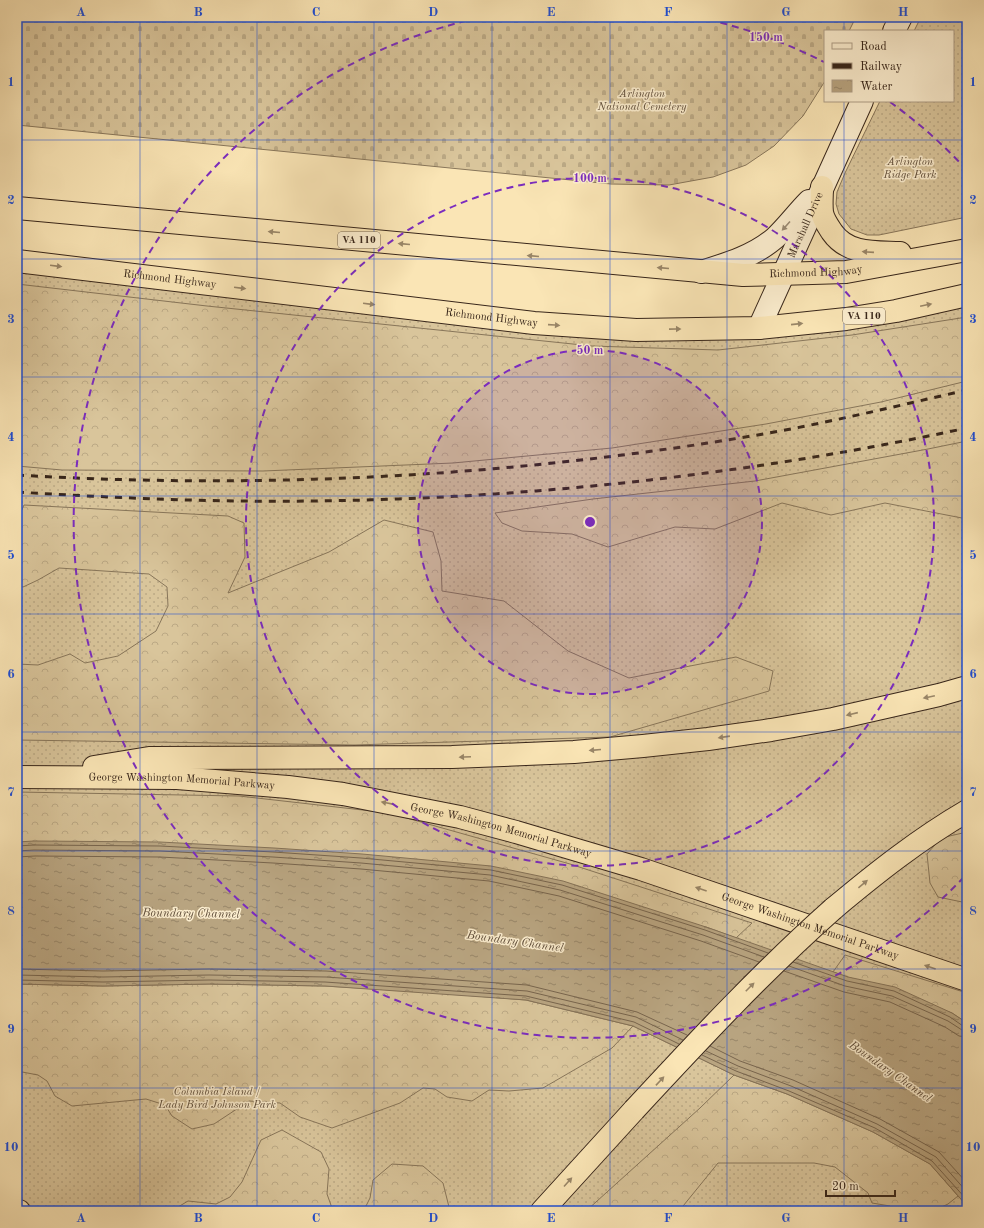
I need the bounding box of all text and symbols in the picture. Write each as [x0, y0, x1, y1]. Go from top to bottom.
text: A [76, 6, 86, 19]
text: B [193, 6, 203, 19]
text: C [312, 6, 320, 19]
text: D [428, 6, 438, 19]
text: E [547, 6, 556, 19]
text: F [664, 6, 673, 19]
text: G [781, 6, 791, 19]
text: H [898, 6, 909, 19]
legend [824, 30, 954, 102]
text: 150 m [749, 31, 783, 44]
text: Road [860, 41, 887, 53]
text: Railway [860, 61, 903, 73]
text: 1 [7, 76, 15, 89]
text: 1 [969, 76, 977, 89]
text: Water [860, 81, 893, 93]
park label: Arlington National Cemetery [597, 89, 687, 113]
park label: Arlington Ridge Park [882, 157, 937, 181]
text: 100 m [573, 173, 607, 185]
street label: Marshall Drive [786, 191, 825, 260]
text: 2 [7, 194, 15, 207]
text: 2 [969, 194, 977, 207]
one-way arrow [781, 221, 791, 231]
one-way arrow [268, 229, 280, 235]
road number: VA 110 [338, 232, 380, 248]
one-way arrow [398, 241, 410, 247]
one-way arrow [862, 248, 874, 255]
one-way arrow [527, 253, 539, 259]
one-way arrow [50, 262, 62, 269]
street label: Richmond Highway [769, 264, 864, 280]
one-way arrow [657, 265, 669, 272]
street label: Richmond Highway [123, 268, 217, 290]
one-way arrow [234, 285, 246, 291]
one-way arrow [363, 300, 375, 307]
one-way arrow [920, 301, 932, 307]
street label: Richmond Highway [445, 307, 539, 329]
road number: VA 110 [843, 308, 885, 324]
text: 3 [7, 313, 15, 326]
text: 3 [969, 313, 977, 326]
one-way arrow [548, 321, 560, 328]
one-way arrow [791, 321, 803, 327]
one-way arrow [669, 326, 681, 333]
text: 50 m [577, 344, 604, 357]
text: 4 [7, 431, 15, 444]
text: 4 [969, 431, 977, 444]
centre of rings [583, 515, 597, 529]
text: 5 [7, 549, 15, 562]
text: 5 [969, 549, 977, 562]
text: 6 [7, 668, 15, 681]
text: 6 [969, 668, 977, 681]
one-way arrow [923, 695, 936, 701]
one-way arrow [846, 712, 858, 718]
one-way arrow [718, 734, 730, 740]
one-way arrow [589, 747, 601, 753]
one-way arrow [459, 753, 471, 760]
street label: George Washington Memorial Parkway [89, 772, 276, 791]
text: 7 [7, 786, 15, 799]
text: 7 [969, 786, 977, 799]
one-way arrow [381, 799, 393, 805]
street label: George Washington Memorial Parkway [409, 802, 593, 860]
one-way arrow [858, 880, 868, 889]
one-way arrow [695, 886, 707, 892]
street label: George Washington Memorial Parkway [720, 891, 900, 962]
text: 8 [7, 905, 15, 918]
text: 8 [969, 905, 977, 918]
water label: Boundary Channel [141, 907, 240, 921]
water label: Boundary Channel [465, 929, 565, 955]
one-way arrow [924, 964, 936, 970]
one-way arrow [745, 982, 755, 992]
text: 9 [7, 1023, 15, 1036]
text: 9 [969, 1023, 977, 1036]
water label: Boundary Channel [846, 1038, 934, 1105]
one-way arrow [656, 1076, 665, 1087]
park label: Columbia Island / Lady Bird Johnson Park [157, 1087, 276, 1111]
text: 10 [3, 1141, 19, 1154]
text: 10 [965, 1141, 981, 1154]
scale bar [826, 1172, 895, 1198]
one-way arrow [564, 1177, 573, 1187]
text: 20 m [832, 1181, 859, 1193]
text: A [76, 1212, 86, 1225]
text: B [193, 1212, 203, 1225]
text: C [312, 1212, 320, 1225]
text: D [428, 1212, 438, 1225]
text: E [547, 1212, 556, 1225]
text: F [664, 1212, 673, 1225]
text: G [781, 1212, 791, 1225]
text: H [898, 1212, 909, 1225]

